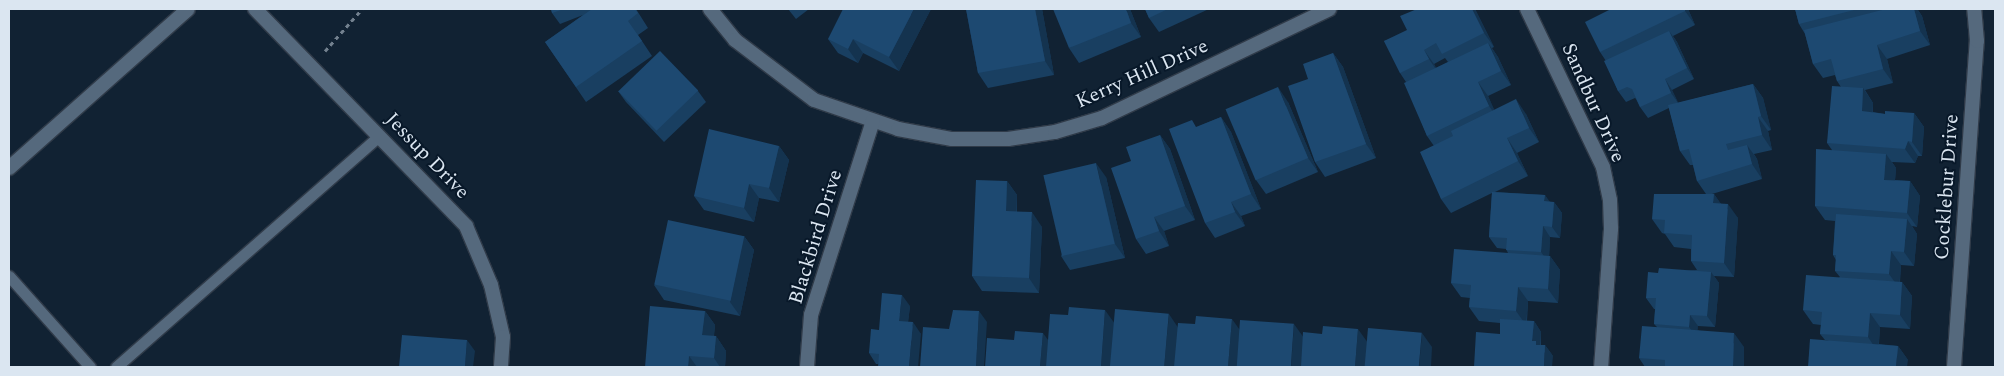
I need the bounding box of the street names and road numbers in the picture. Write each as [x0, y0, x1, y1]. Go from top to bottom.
street label: Kerry Hill Drive [1072, 34, 1212, 114]
street label: Sandbur Drive [1556, 40, 1630, 166]
street label: Jessup Drive [380, 108, 474, 204]
street label: Cocklebur Drive [1930, 113, 1964, 261]
street label: Blackbird Drive [784, 167, 848, 307]

